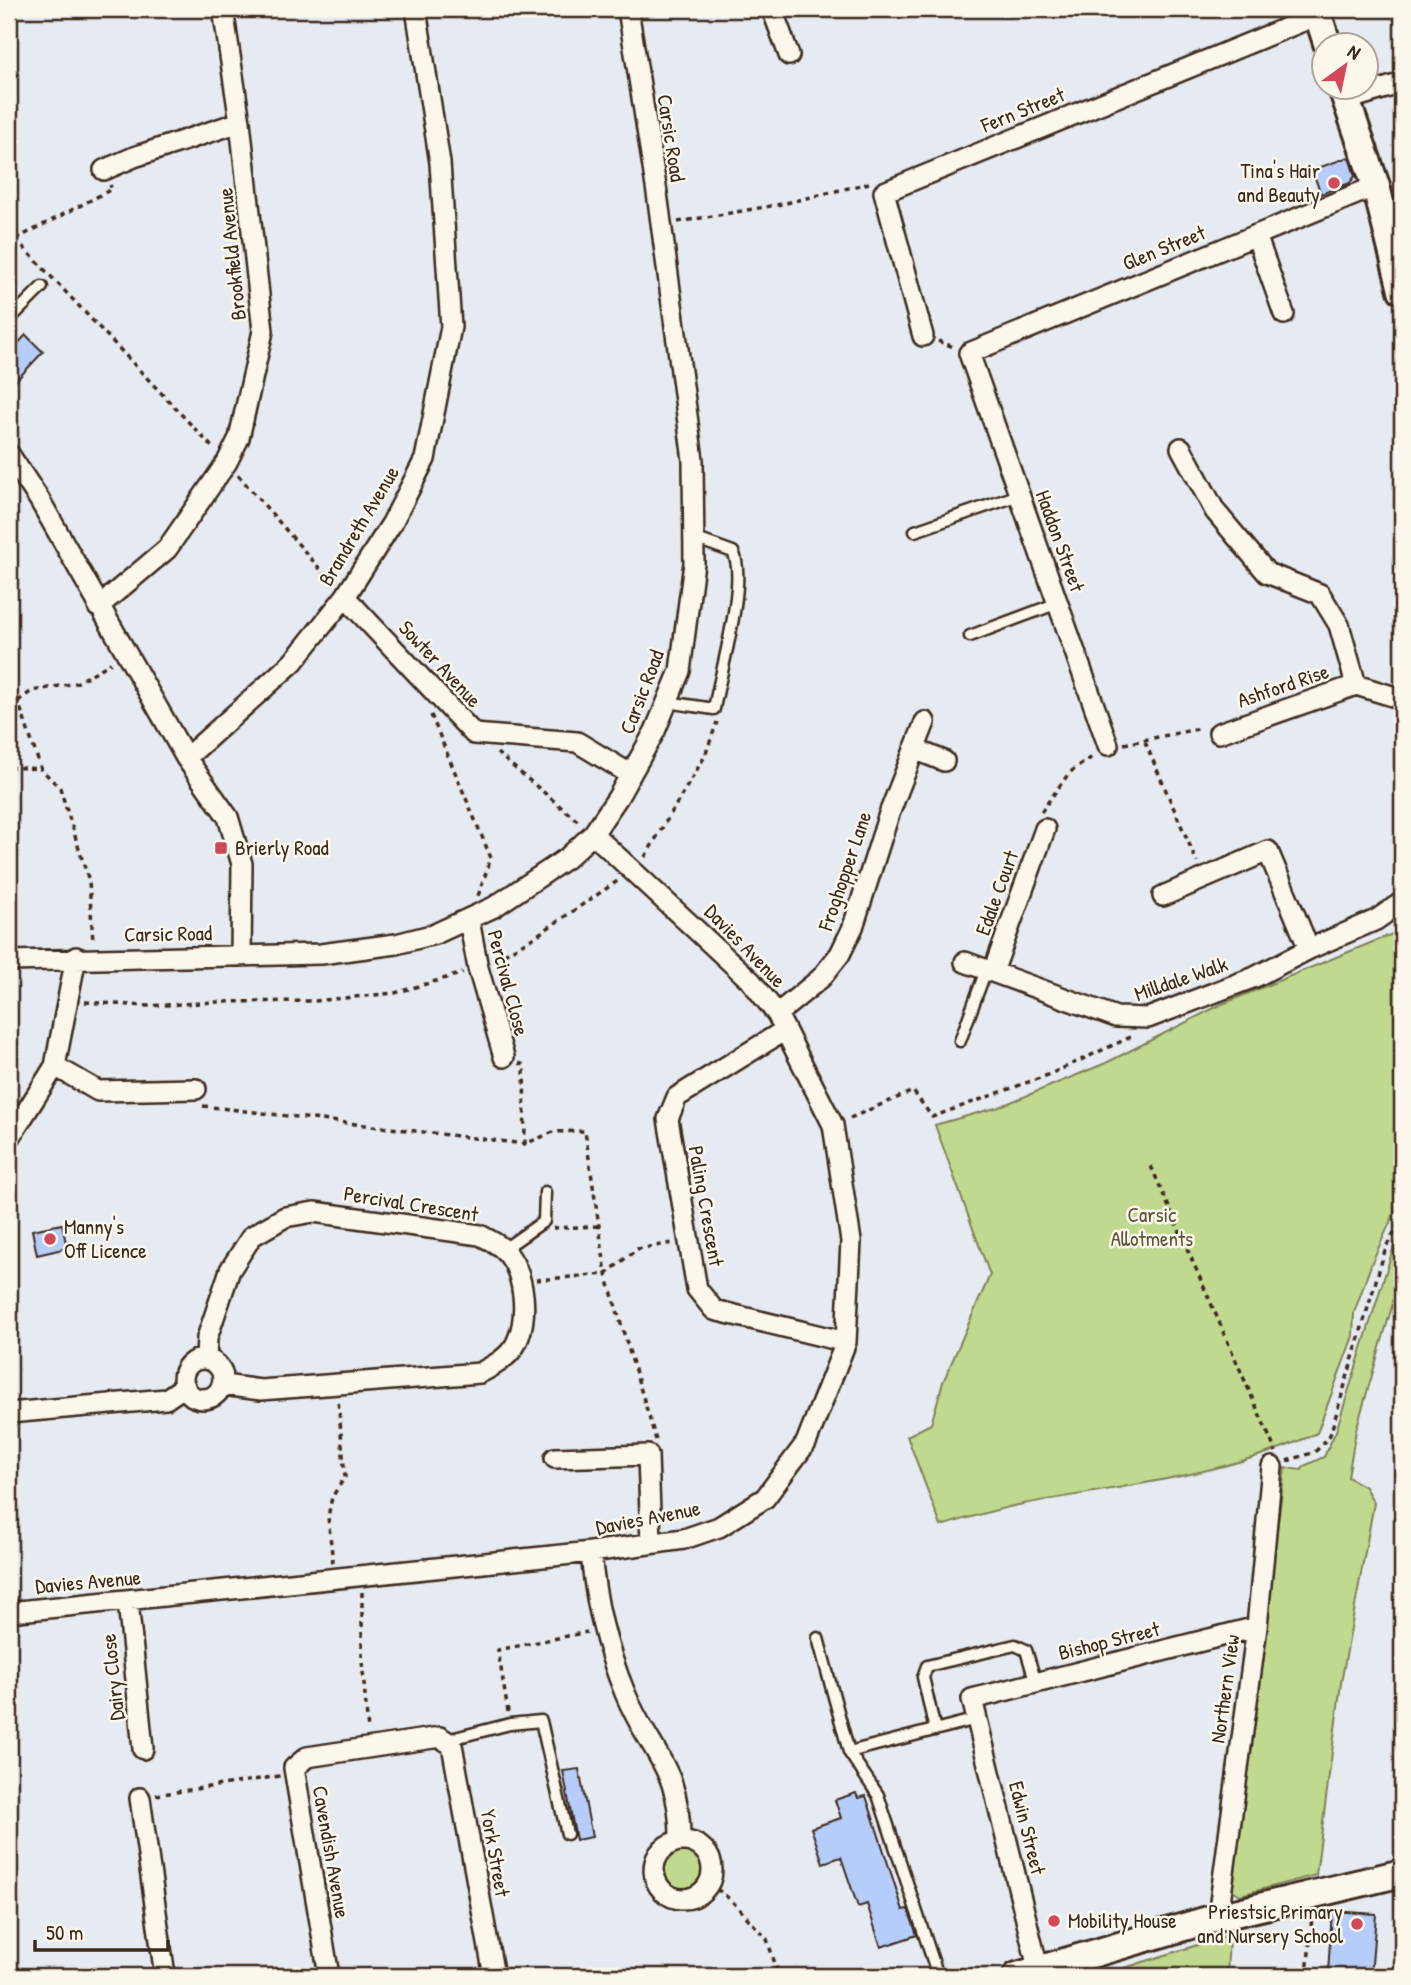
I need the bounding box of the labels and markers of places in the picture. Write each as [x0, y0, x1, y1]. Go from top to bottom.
place label: Tina's Hair and Beauty [1238, 156, 1320, 209]
marker: Tina's Hair and Beauty [1326, 175, 1342, 191]
place label: Brierly Road [235, 833, 329, 862]
marker: Brierly Road [213, 840, 229, 856]
place label: Manny's Off Licence [64, 1212, 147, 1265]
marker: Manny's Off Licence [42, 1231, 58, 1247]
place label: Priestsic Primary and Nursery School [1197, 1897, 1343, 1950]
place label: Mobility House [1068, 1906, 1177, 1935]
marker: Mobility House [1046, 1913, 1062, 1929]
marker: Priestsic Primary and Nursery School [1349, 1916, 1365, 1932]

